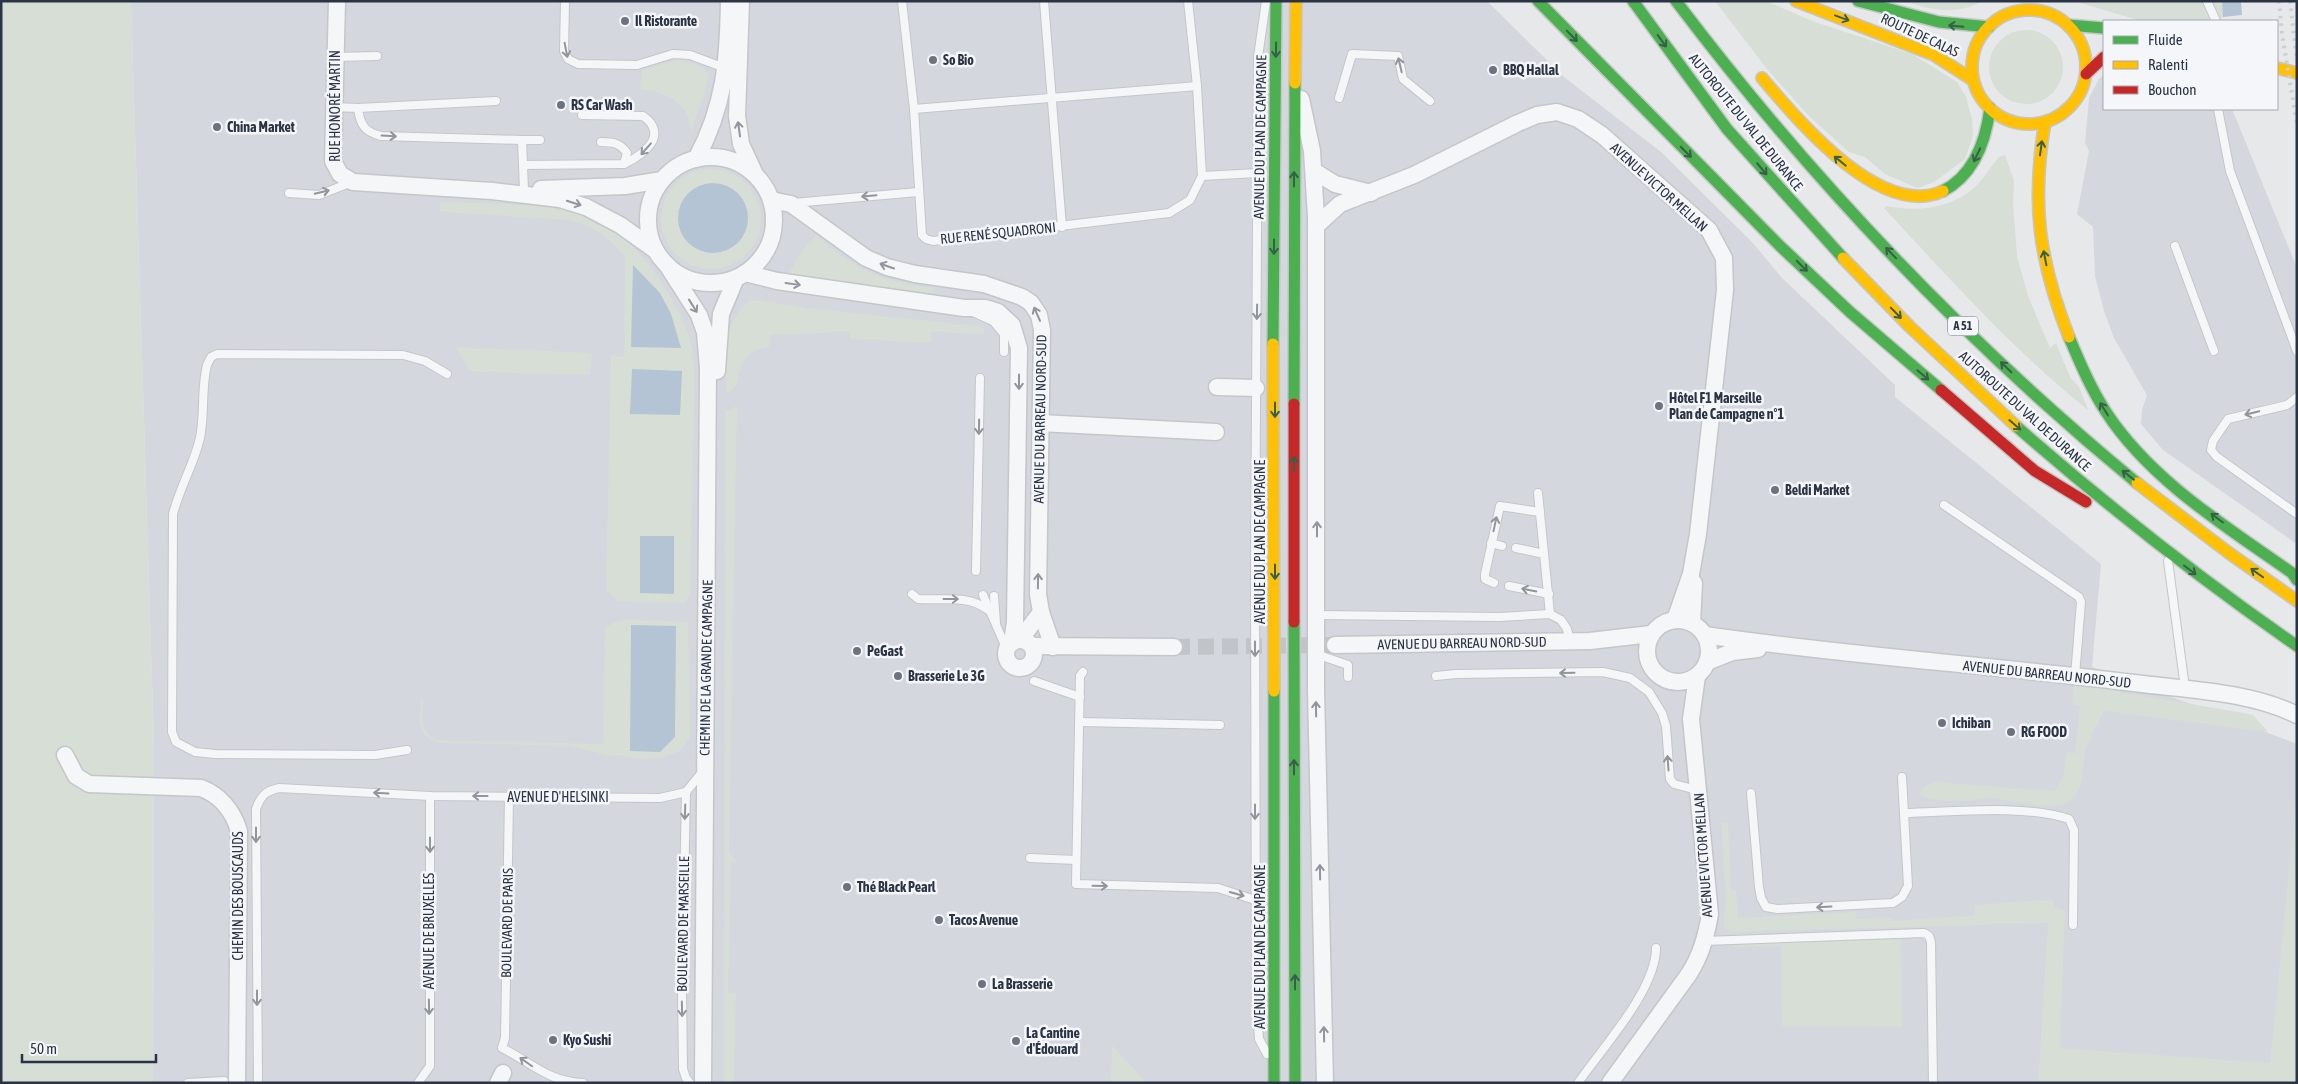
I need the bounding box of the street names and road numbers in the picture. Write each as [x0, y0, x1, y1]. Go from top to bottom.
street label: ROUTE DE CALAS [1878, 10, 1962, 60]
street label: RUE HONORÉ MARTIN [327, 50, 343, 162]
street label: AUTOROUTE DU VAL DE DURANCE [1686, 50, 1806, 194]
street label: AVENUE DU PLAN DE CAMPAGNE [1251, 55, 1269, 219]
street label: AVENUE VICTOR MELLAN [1607, 139, 1711, 235]
street label: RUE RENÉ SQUADRONI [939, 219, 1057, 247]
road number: A 51 [1948, 316, 1978, 336]
street label: AVENUE DU BARREAU NORD-SUD [1031, 334, 1049, 504]
street label: AUTOROUTE DU VAL DE DURANCE [1956, 348, 2094, 474]
street label: AVENUE DU PLAN DE CAMPAGNE [1252, 460, 1268, 624]
street label: CHEMIN DE LA GRANDE CAMPAGNE [696, 580, 716, 756]
street label: AVENUE DU BARREAU NORD-SUD [1377, 634, 1547, 652]
street label: AVENUE DU BARREAU NORD-SUD [1962, 657, 2132, 691]
street label: AVENUE D'HELSINKI [507, 789, 609, 805]
street label: AVENUE VICTOR MELLAN [1691, 792, 1715, 918]
street label: CHEMIN DES BOUSCAUDS [230, 831, 246, 961]
street label: BOULEVARD DE MARSEILLE [674, 856, 692, 992]
street label: AVENUE DU PLAN DE CAMPAGNE [1252, 865, 1268, 1029]
street label: BOULEVARD DE PARIS [498, 868, 516, 978]
street label: AVENUE DE BRUXELLES [421, 873, 437, 989]

